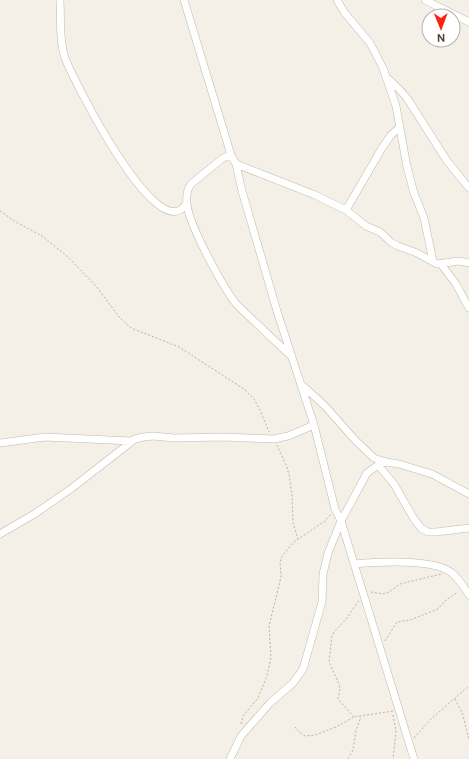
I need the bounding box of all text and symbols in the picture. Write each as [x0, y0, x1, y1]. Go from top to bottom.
north arrow [421, 8, 461, 48]
text: N [437, 31, 445, 45]

